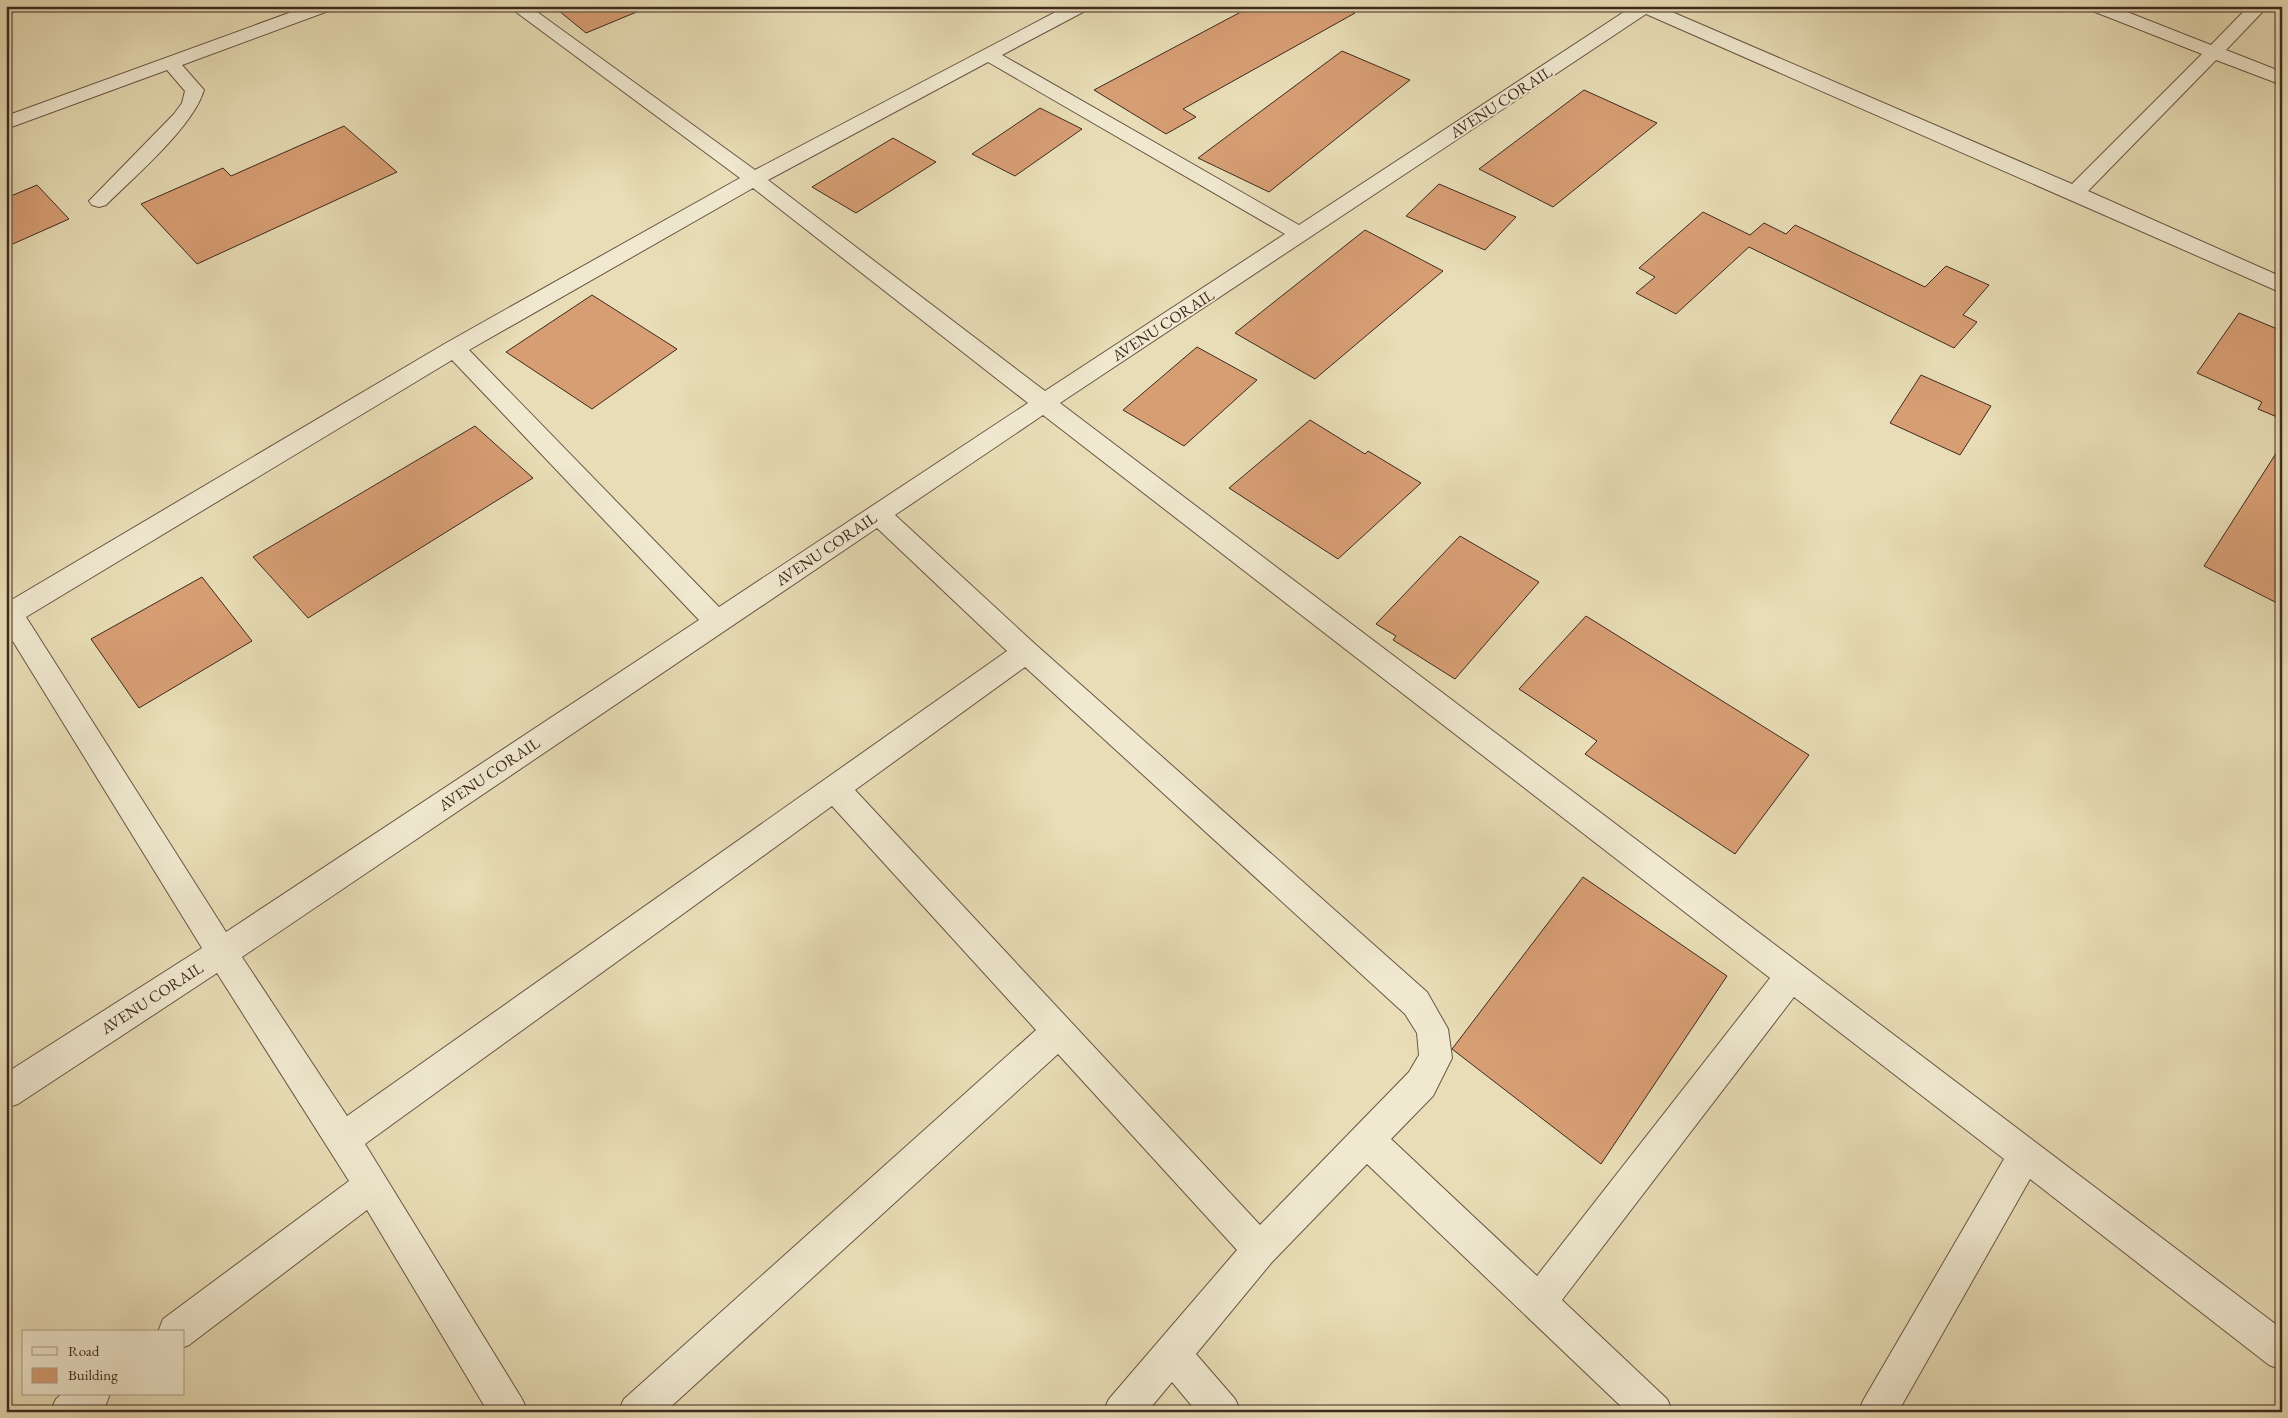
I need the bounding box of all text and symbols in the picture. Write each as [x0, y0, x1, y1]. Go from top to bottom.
street label: AVENU CORAIL [1445, 61, 1557, 143]
street label: AVENU CORAIL [1107, 284, 1219, 366]
street label: AVENU CORAIL [770, 507, 881, 591]
street label: AVENU CORAIL [433, 732, 544, 816]
street label: AVENU CORAIL [96, 957, 208, 1039]
legend [22, 1330, 185, 1396]
text: Road [68, 1341, 100, 1360]
text: Building [68, 1365, 118, 1384]

